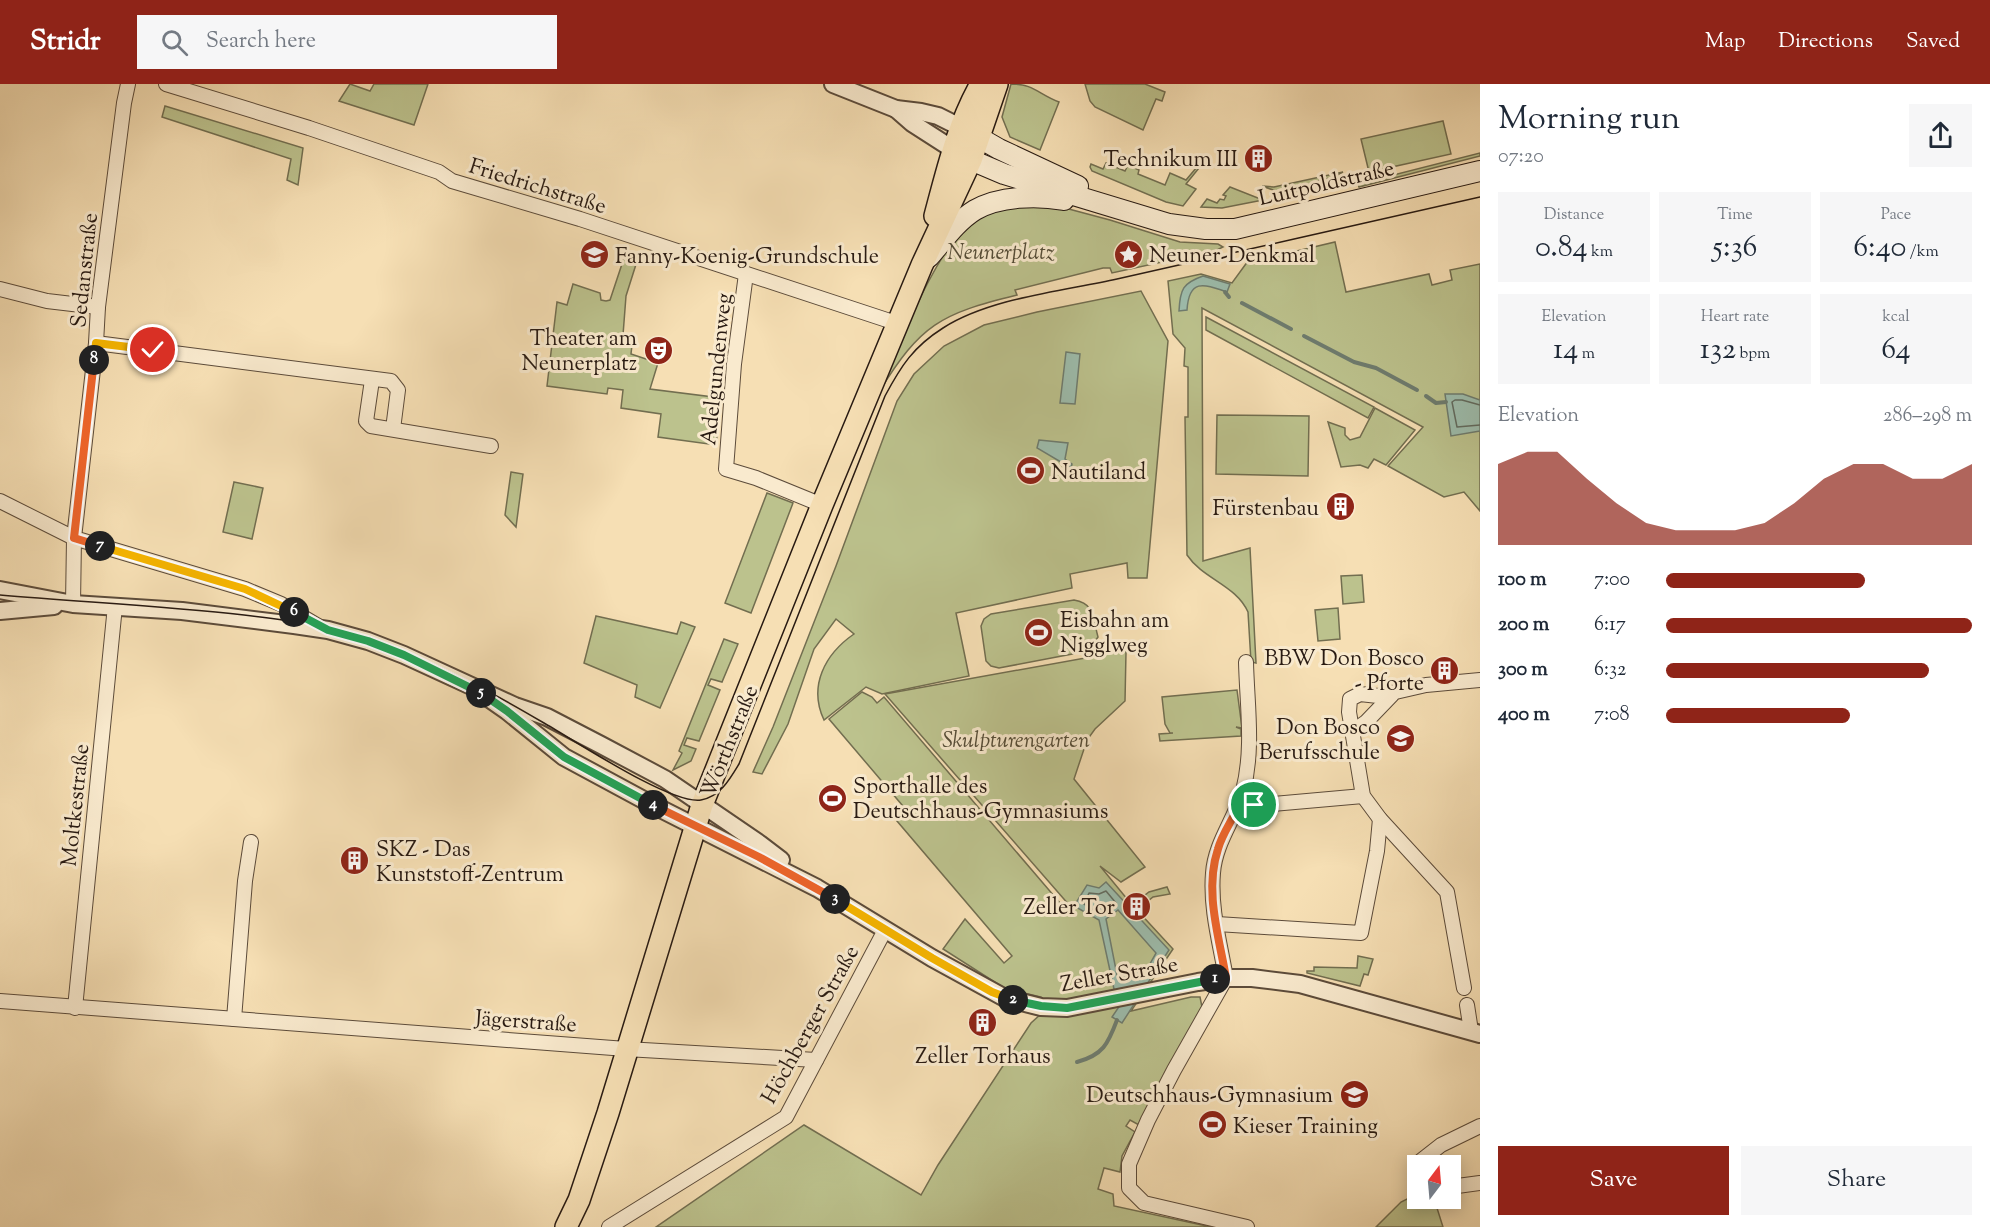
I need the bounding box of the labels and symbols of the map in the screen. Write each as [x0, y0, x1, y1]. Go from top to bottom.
building icon: Technikum III [1243, 142, 1275, 174]
place label: Technikum III [1103, 145, 1238, 177]
street label: Friedrichstraße [464, 152, 610, 224]
street label: Luitpoldstraße [1256, 154, 1398, 216]
street label: Sedanstraße [64, 211, 108, 329]
park label: Neunerplatz [947, 238, 1055, 270]
place icon: Neuner-Denkmal [1112, 238, 1144, 270]
school or university icon: Fanny-Koenig-Grundschule [578, 239, 610, 271]
place label: Neuner-Denkmal [1149, 241, 1315, 273]
place label: Fanny-Koenig-Grundschule [615, 242, 879, 274]
street label: Adelgundenweg [694, 291, 742, 447]
pin [127, 324, 178, 375]
place label: Theater am Neunerplatz [522, 324, 637, 381]
theatre icon: Theater am Neunerplatz [642, 334, 674, 366]
pin: 8 [79, 345, 109, 375]
sports icon: Nautiland [1014, 455, 1046, 487]
place label: Nautiland [1051, 458, 1146, 490]
building icon: Fürstenbau [1324, 491, 1356, 523]
place label: Fürstenbau [1212, 494, 1319, 526]
pin: 7 [85, 531, 115, 561]
pin: 6 [279, 597, 309, 627]
place label: Eisbahn am Nigglweg [1060, 606, 1169, 663]
sports icon: Eisbahn am Nigglweg [1023, 616, 1055, 648]
place label: BBW Don Bosco - Pforte [1264, 644, 1424, 701]
building icon: BBW Don Bosco - Pforte [1429, 654, 1461, 686]
pin: 5 [466, 678, 496, 708]
street label: Wörthstraße [694, 681, 768, 803]
place label: Don Bosco Berufsschule [1259, 713, 1380, 770]
school or university icon: Don Bosco Berufsschule [1385, 723, 1417, 755]
park label: Skulpturengarten [942, 726, 1090, 758]
street label: Moltkestraße [55, 742, 99, 868]
place label: Sporthalle des Deutschhaus-Gymnasiums [853, 772, 1108, 829]
pin [1228, 779, 1279, 830]
sports icon: Sporthalle des Deutschhaus-Gymnasiums [816, 782, 848, 814]
pin: 4 [638, 790, 668, 820]
place label: SKZ - Das Kunststoff-Zentrum [376, 835, 564, 892]
building icon: SKZ - Das Kunststoff-Zentrum [339, 845, 371, 877]
pin: 3 [820, 884, 850, 914]
building icon: Zeller Tor [1120, 890, 1152, 922]
place label: Zeller Tor [1023, 893, 1115, 925]
street label: Höchberger Straße [755, 940, 869, 1111]
street label: Zeller Straße [1058, 950, 1181, 1002]
pin: 1 [1200, 964, 1230, 994]
pin: 2 [998, 985, 1028, 1015]
street label: Jägerstraße [473, 1003, 578, 1043]
building icon: Zeller Torhaus [967, 1007, 999, 1039]
place label: Zeller Torhaus [915, 1042, 1051, 1074]
school or university icon: Deutschhaus-Gymnasium [1338, 1078, 1370, 1110]
place label: Deutschhaus-Gymnasium [1086, 1081, 1333, 1113]
sports icon: Kieser Training [1196, 1109, 1228, 1141]
place label: Kieser Training [1233, 1112, 1378, 1144]
north arrow [1407, 1155, 1461, 1209]

